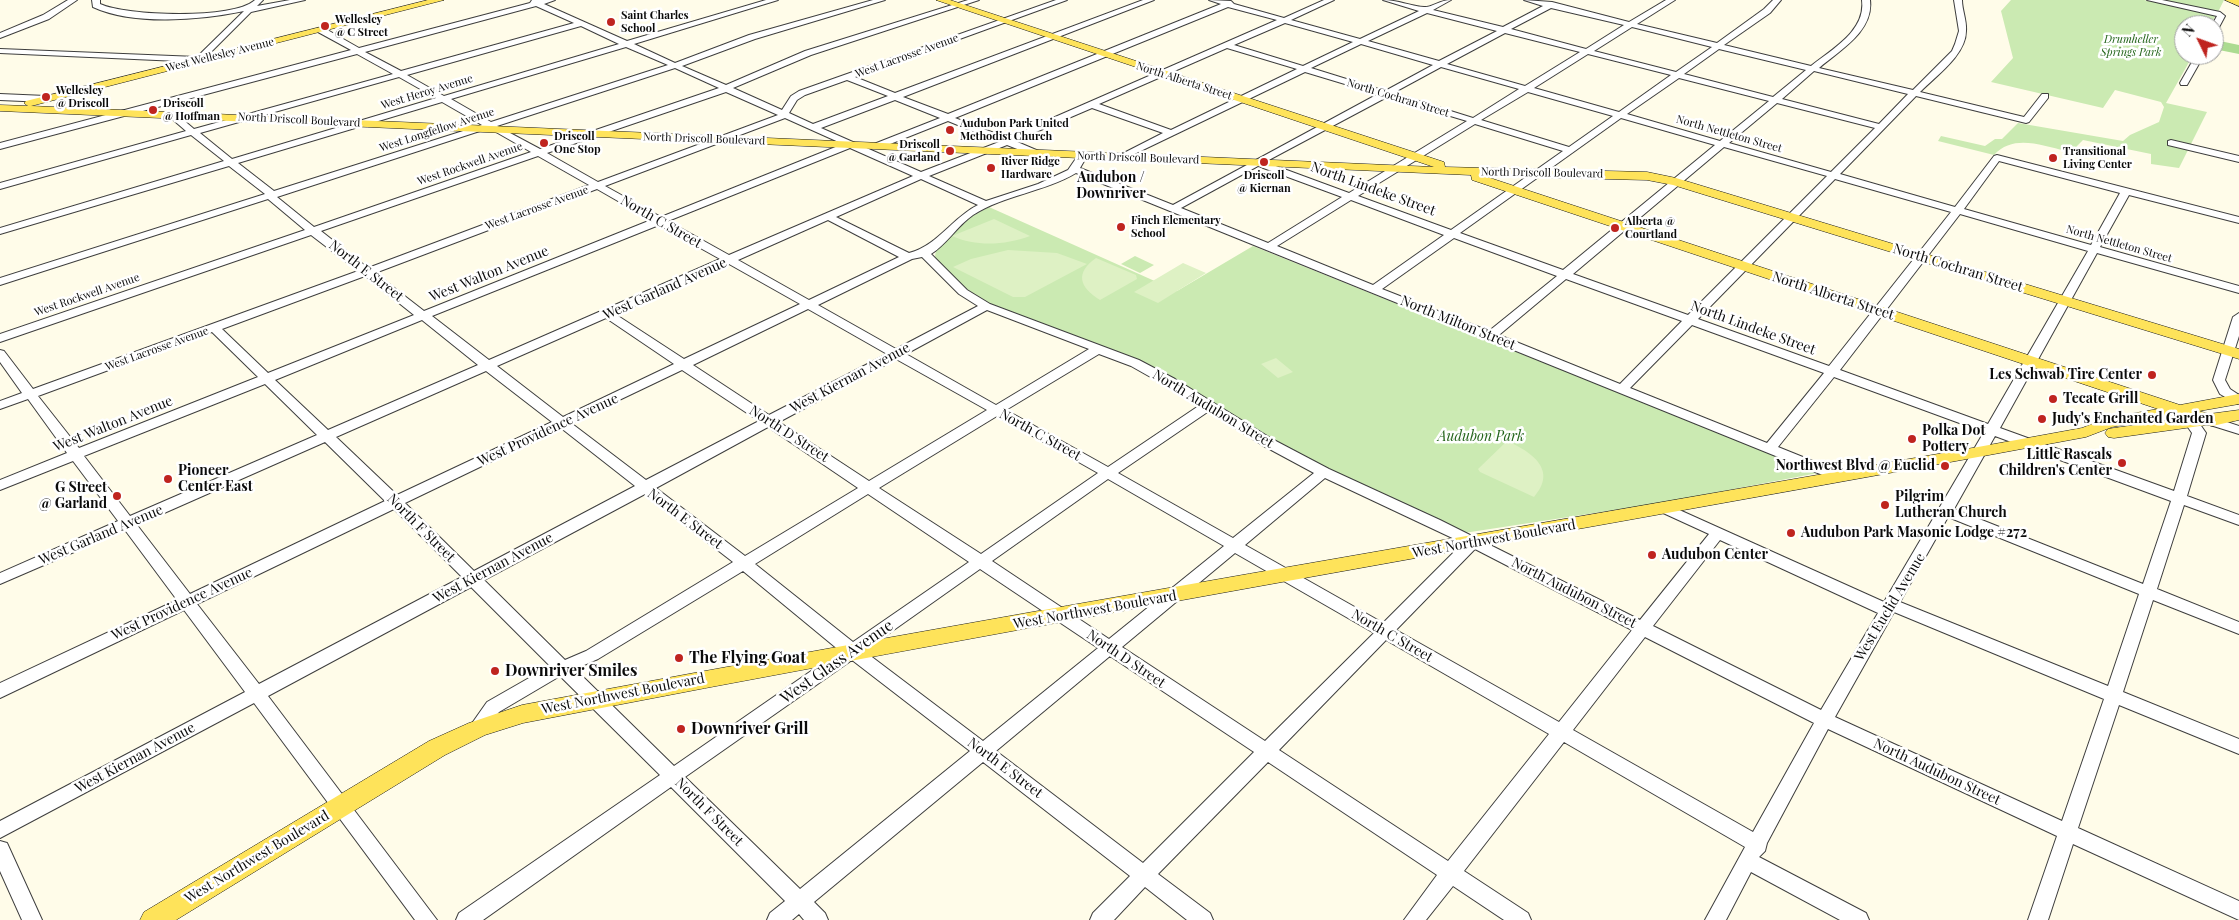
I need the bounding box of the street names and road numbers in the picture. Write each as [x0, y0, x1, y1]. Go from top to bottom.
street label: West Lacrosse Avenue [854, 31, 960, 81]
street label: West Wellesley Avenue [165, 35, 275, 75]
street label: North Alberta Street [1134, 59, 1234, 103]
street label: West Heroy Avenue [380, 72, 474, 112]
street label: North Cochran Street [1345, 76, 1451, 120]
street label: West Longfellow Avenue [378, 105, 496, 155]
street label: North Driscoll Boulevard [237, 110, 361, 130]
street label: North Nettleton Street [1675, 113, 1783, 155]
street label: North Driscoll Boulevard [643, 130, 765, 148]
street label: West Rockwell Avenue [416, 140, 524, 188]
street label: North Driscoll Boulevard [1077, 149, 1199, 167]
street label: North Lindeke Street [1308, 159, 1438, 219]
street label: North Driscoll Boulevard [1481, 165, 1603, 181]
street label: West Lacrosse Avenue [484, 183, 590, 233]
street label: North C Street [617, 192, 705, 252]
street label: North Nettleton Street [2065, 223, 2173, 265]
street label: North E Street [325, 237, 407, 305]
street label: North Cochran Street [1891, 240, 2025, 296]
street label: West Walton Avenue [427, 242, 551, 306]
street label: West Garland Avenue [601, 254, 729, 324]
street label: North Alberta Street [1770, 268, 1896, 324]
street label: West Rockwell Avenue [33, 271, 141, 319]
street label: North Milton Street [1398, 292, 1518, 354]
street label: North Lindeke Street [1688, 298, 1818, 358]
street label: West Lacrosse Avenue [104, 324, 210, 374]
street label: West Kiernan Avenue [787, 339, 913, 417]
street label: North Audubon Street [1150, 366, 1276, 452]
street label: West Providence Avenue [475, 390, 621, 470]
street label: West Walton Avenue [51, 392, 175, 456]
street label: North D Street [746, 402, 832, 466]
street label: North C Street [996, 406, 1084, 464]
street label: North E Street [644, 485, 726, 553]
street label: North F Street [384, 491, 458, 565]
street label: West Garland Avenue [36, 501, 166, 569]
street label: West Northwest Boulevard [1411, 516, 1577, 562]
street label: West Kiernan Avenue [430, 529, 556, 607]
street label: West Euclid Avenue [1851, 550, 1929, 664]
street label: North Audubon Street [1509, 554, 1639, 632]
street label: West Providence Avenue [109, 564, 255, 644]
street label: West Northwest Boulevard [1012, 587, 1178, 633]
street label: North C Street [1348, 606, 1436, 666]
street label: West Glass Avenue [777, 616, 897, 708]
street label: North D Street [1083, 626, 1169, 692]
street label: West Northwest Boulevard [540, 670, 706, 718]
street label: West Kiernan Avenue [72, 719, 198, 797]
street label: North E Street [964, 734, 1046, 802]
street label: North Audubon Street [1871, 735, 2003, 809]
street label: North F Street [672, 775, 746, 849]
street label: West Northwest Boulevard [182, 807, 332, 907]

